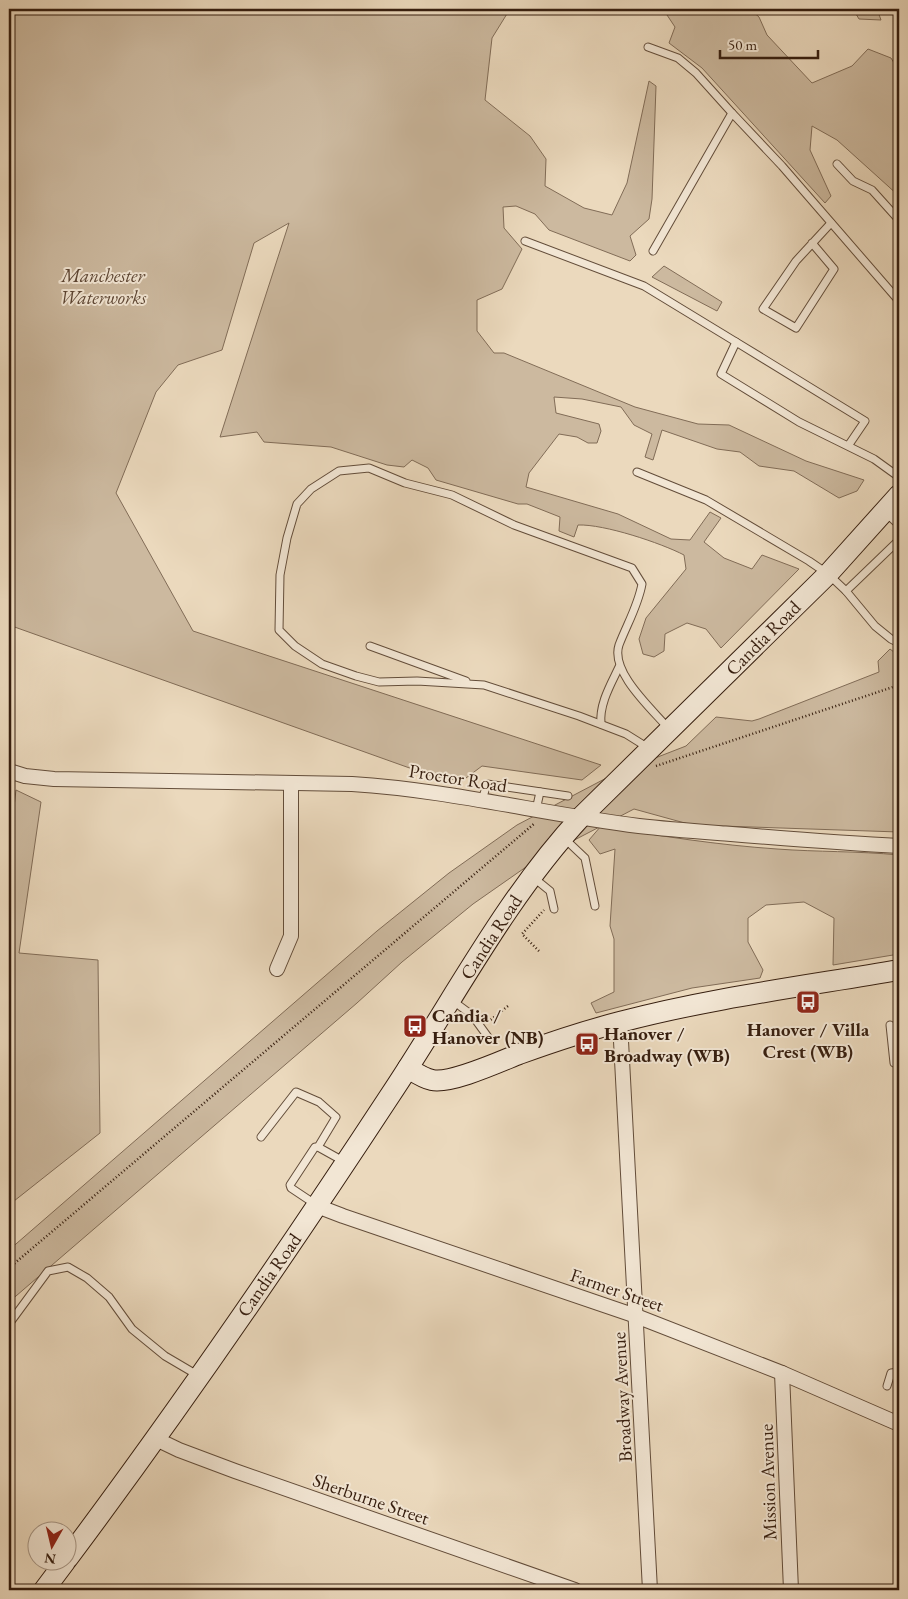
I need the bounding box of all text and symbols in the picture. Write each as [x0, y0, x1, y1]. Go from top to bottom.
scale bar [720, 28, 818, 60]
text: 50 m [728, 35, 757, 54]
park label: Manchester Waterworks [60, 263, 147, 310]
street label: Candia Road [720, 595, 806, 681]
street label: Proctor Road [407, 758, 509, 798]
street label: Candia Road [454, 889, 528, 984]
bus stop icon: Hanover / Villa Crest (WB) [795, 989, 821, 1015]
place label: Candia / Hanover (NB) [432, 1003, 544, 1050]
bus stop icon: Candia / Hanover (NB) [402, 1013, 428, 1039]
place label: Hanover / Villa Crest (WB) [747, 1017, 870, 1064]
place label: Hanover / Broadway (WB) [604, 1021, 730, 1068]
bus stop icon: Hanover / Broadway (WB) [574, 1031, 600, 1057]
street label: Candia Road [231, 1228, 307, 1322]
street label: Farmer Street [567, 1262, 667, 1318]
street label: Broadway Avenue [606, 1331, 638, 1463]
street label: Mission Avenue [753, 1423, 783, 1541]
street label: Sherburne Street [309, 1467, 433, 1531]
north arrow [28, 1522, 78, 1572]
text: N [43, 1549, 57, 1569]

